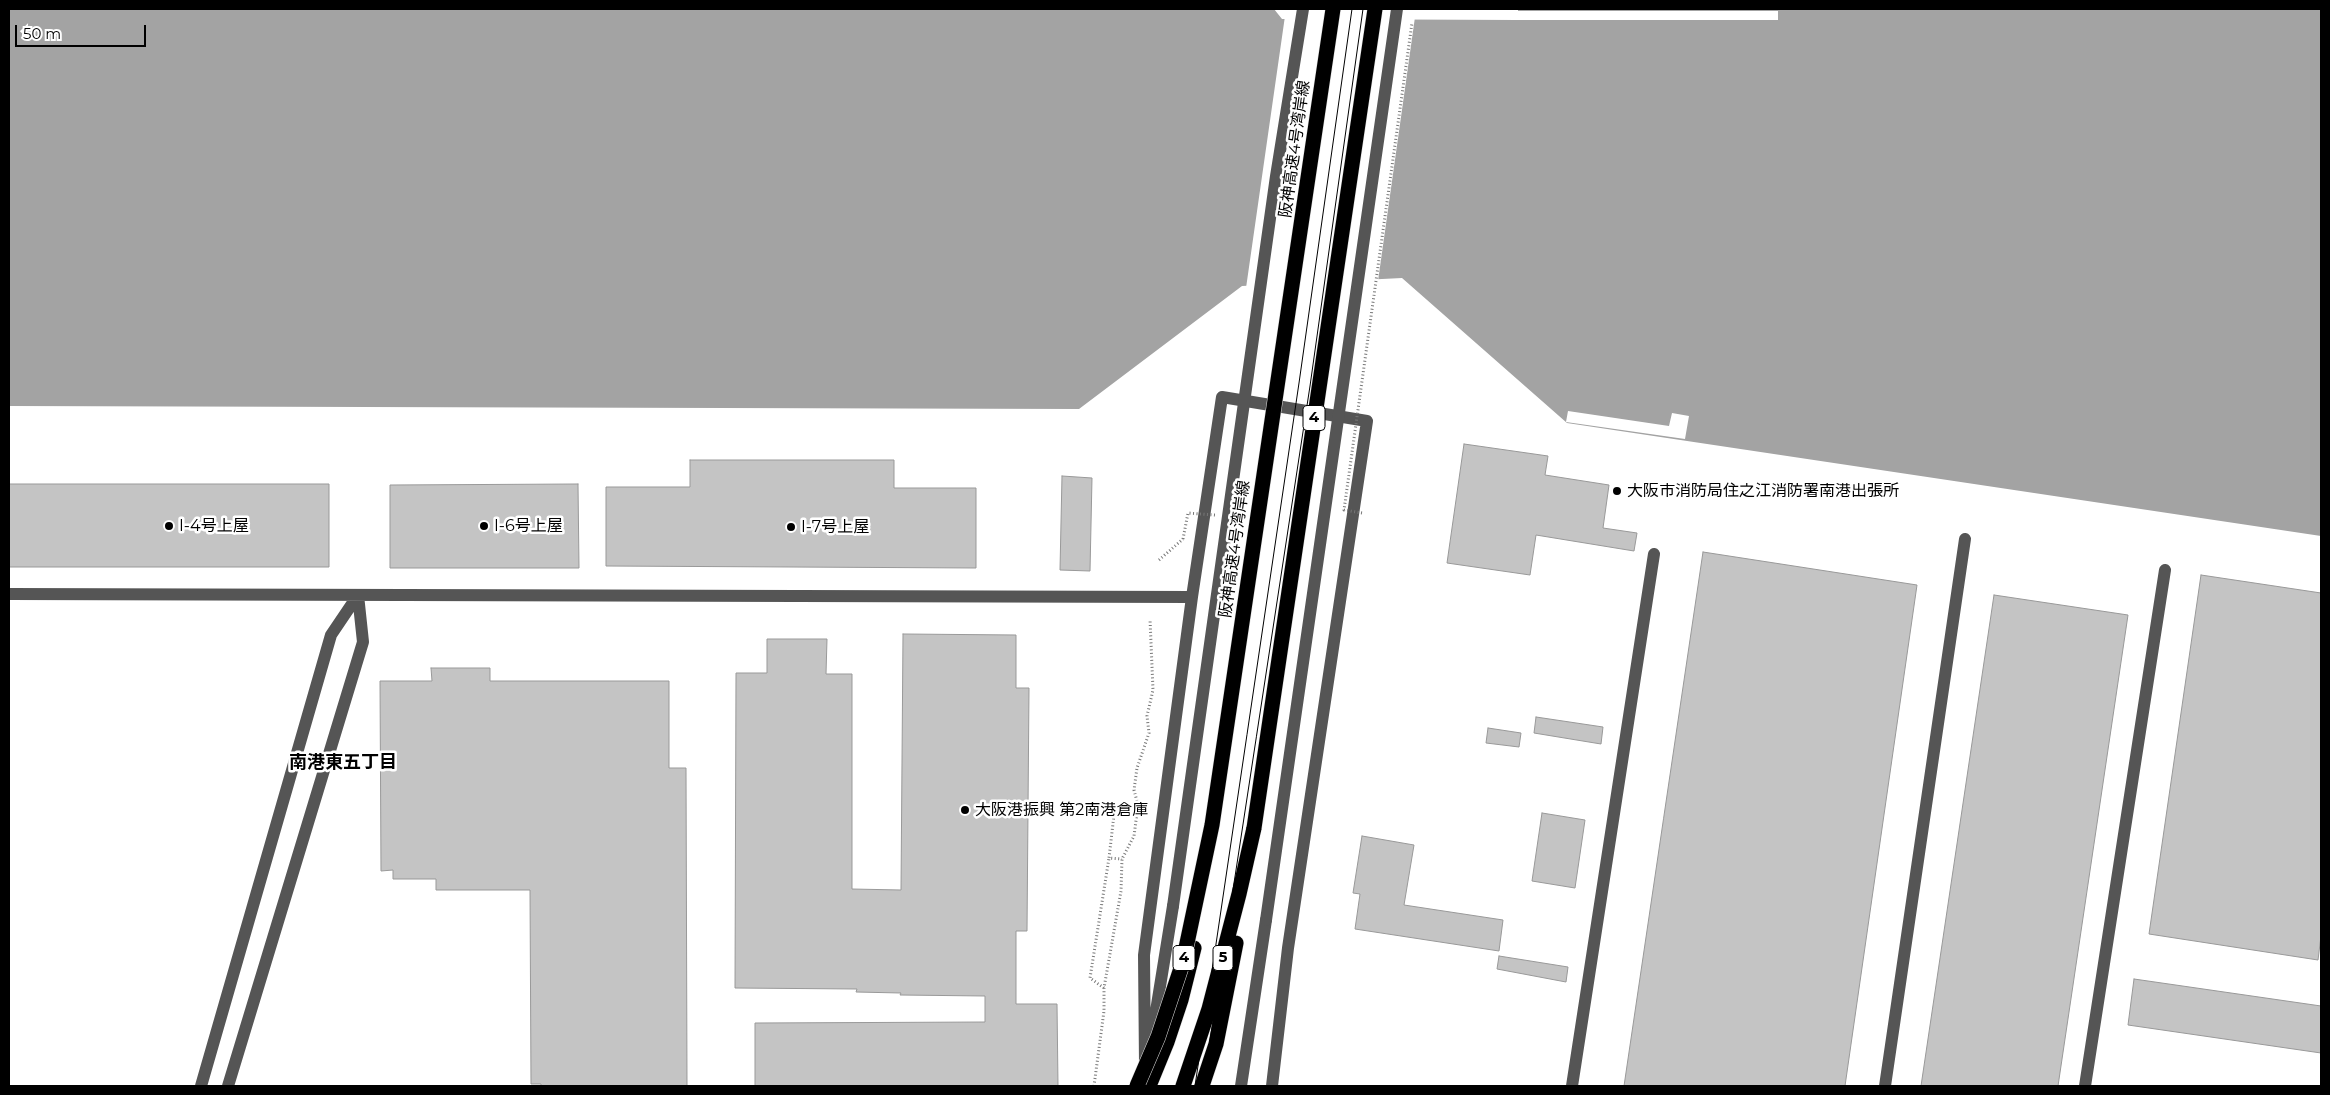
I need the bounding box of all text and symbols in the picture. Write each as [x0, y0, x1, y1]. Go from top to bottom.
scale bar [18, 15, 149, 47]
text: 50 m [23, 24, 61, 43]
street label: 阪神高速4号湾岸線 [1276, 79, 1314, 219]
road number: 4 [1303, 406, 1325, 430]
street label: 阪神高速4号湾岸線 [1216, 479, 1254, 619]
place label: 大阪市消防局住之江消防署南港出張所 [1627, 481, 1899, 501]
marker: 大阪市消防局住之江消防署南港出張所 [1611, 485, 1623, 497]
place label: I-4号上屋 [179, 516, 249, 536]
place label: I-6号上屋 [494, 516, 563, 536]
place label: I-7号上屋 [801, 517, 869, 537]
marker: I-4号上屋 [163, 520, 175, 532]
marker: I-6号上屋 [478, 520, 490, 532]
marker: I-7号上屋 [785, 521, 797, 533]
district label: 南港東五丁目 [289, 752, 397, 774]
place label: 大阪港振興 第2南港倉庫 [975, 800, 1148, 820]
marker: 大阪港振興 第2南港倉庫 [959, 804, 971, 816]
road number: 4 [1173, 946, 1195, 970]
road number: 5 [1213, 946, 1233, 970]

